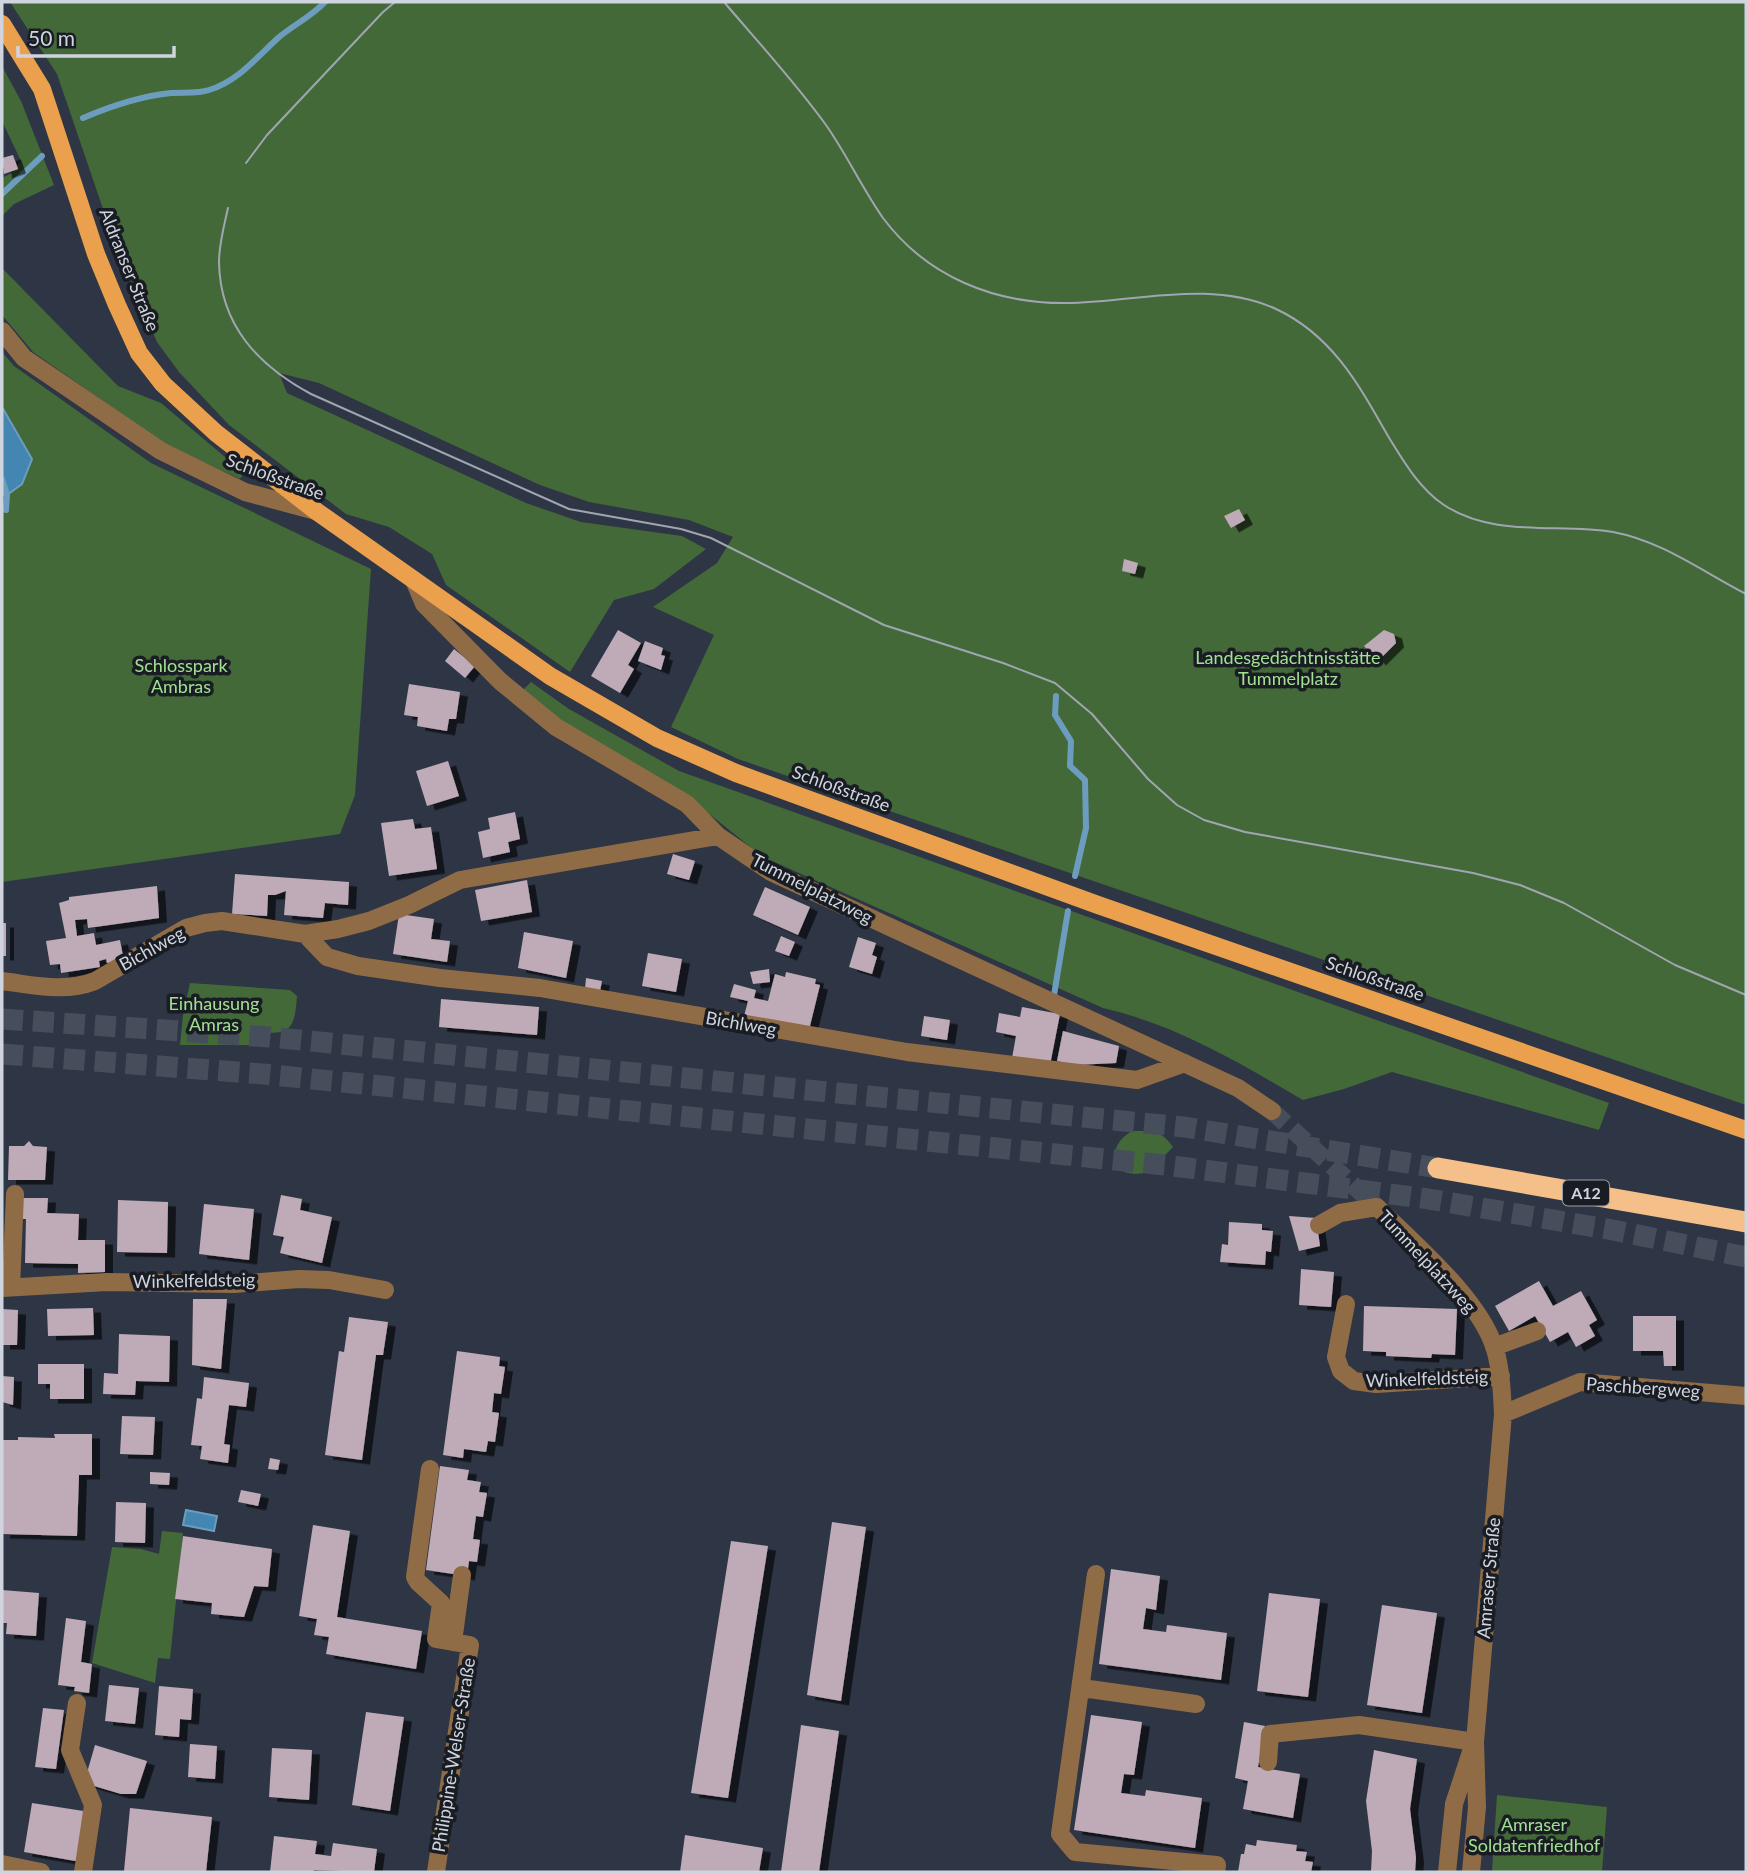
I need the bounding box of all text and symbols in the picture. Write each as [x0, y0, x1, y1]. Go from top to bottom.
scale bar [18, 14, 173, 58]
text: 50 m [28, 25, 75, 50]
street label: Aldranser Straße [95, 205, 165, 335]
street label: Schloßstraße [223, 448, 327, 504]
park label: Landesgedächtnisstätte Tummelplatz [1195, 646, 1381, 689]
park label: Schlosspark Ambras [134, 654, 228, 697]
street label: Schloßstraße [789, 760, 893, 816]
street label: Tummelplatzweg [748, 848, 877, 928]
street label: Bichlweg [115, 921, 188, 975]
street label: Schloßstraße [1323, 951, 1427, 1005]
park label: Einhausung Amras [169, 992, 259, 1035]
street label: Bichlweg [704, 1006, 778, 1040]
road number: A12 [1563, 1180, 1609, 1205]
street label: Tummelplatzweg [1374, 1205, 1481, 1317]
street label: Winkelfeldsteig [133, 1268, 255, 1292]
street label: Winkelfeldsteig [1365, 1365, 1489, 1391]
street label: Paschbergweg [1585, 1372, 1701, 1402]
street label: Amraser Straße [1472, 1516, 1504, 1639]
street label: Philippine-Welser-Straße [427, 1656, 479, 1854]
park label: Amraser Soldatenfriedhof [1468, 1813, 1601, 1856]

